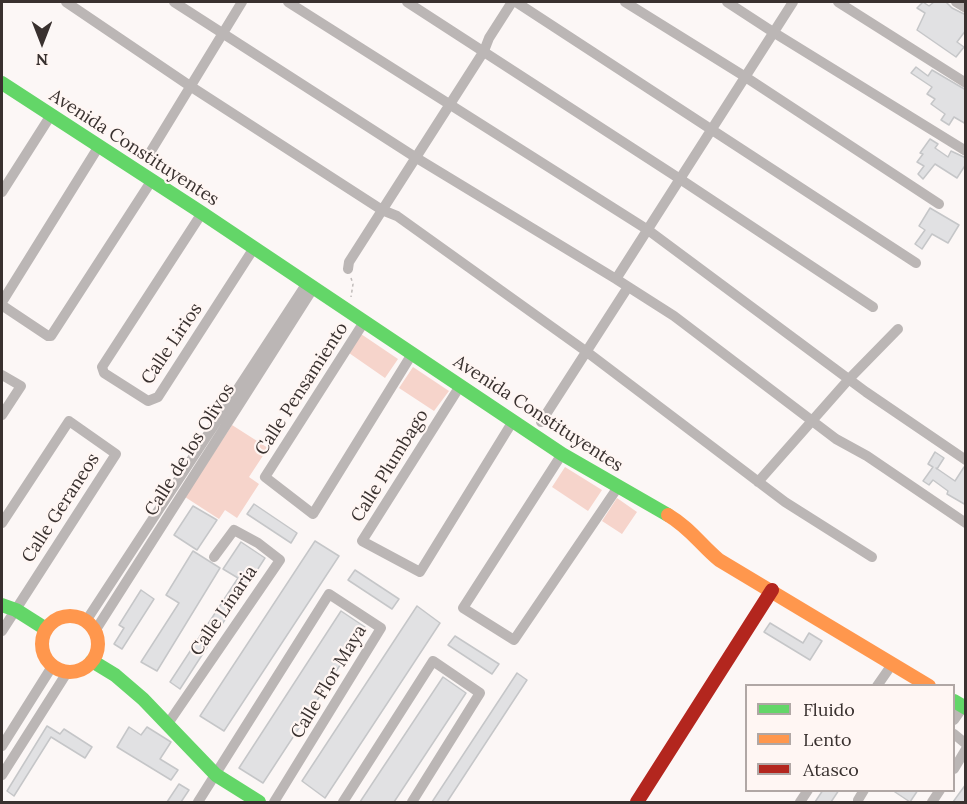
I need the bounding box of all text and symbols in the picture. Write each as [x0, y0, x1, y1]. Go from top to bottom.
north arrow [12, 12, 72, 72]
text: N [36, 50, 48, 70]
street label: Avenida Constituyentes [45, 85, 223, 211]
street label: Calle Lirios [137, 299, 207, 389]
street label: Calle Pensamiento [251, 318, 353, 460]
street label: Avenida Constituyentes [449, 351, 627, 477]
street label: Calle de los Olivos [141, 380, 239, 520]
street label: Calle Plumbago [347, 406, 433, 526]
street label: Calle Geraneos [18, 449, 104, 567]
street label: Calle Linaria [186, 562, 262, 660]
street label: Calle Flor Maya [287, 621, 371, 743]
legend [745, 684, 955, 792]
text: Fluido [803, 698, 855, 721]
text: Lento [803, 728, 851, 751]
text: Atasco [803, 758, 859, 781]

